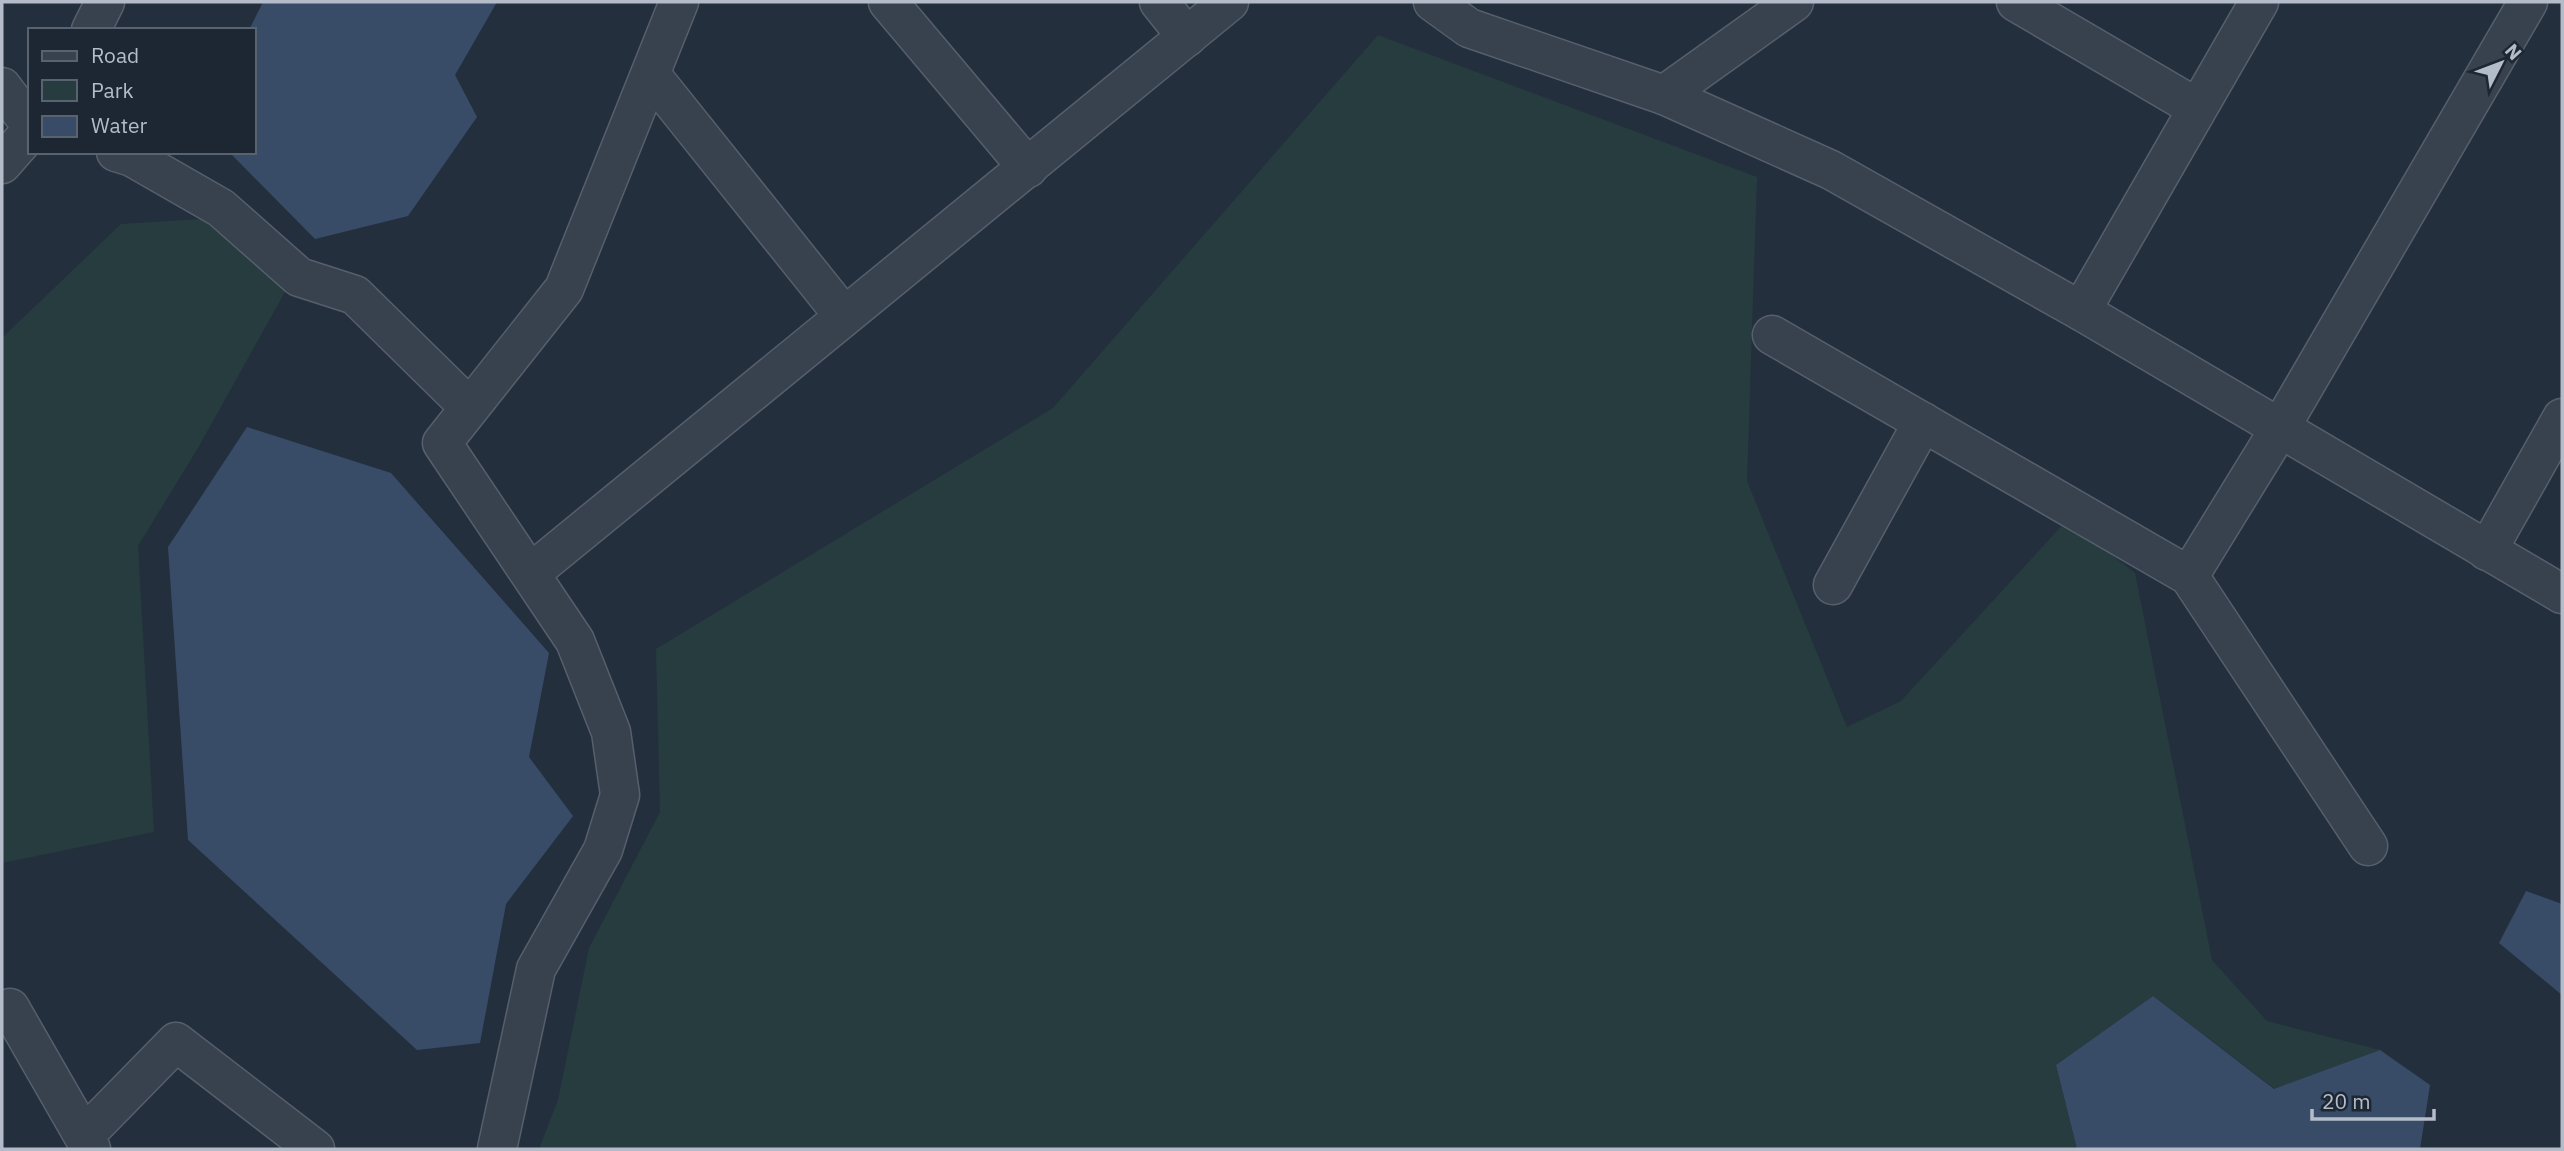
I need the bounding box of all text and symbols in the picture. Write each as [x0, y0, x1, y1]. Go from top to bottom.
legend [28, 28, 256, 154]
north arrow [2466, 28, 2536, 98]
text: N [2500, 38, 2527, 65]
text: Road [91, 41, 139, 69]
text: Park [91, 76, 134, 104]
text: Water [91, 111, 148, 139]
scale bar [2312, 1078, 2434, 1122]
text: 20 m [2322, 1087, 2371, 1115]

